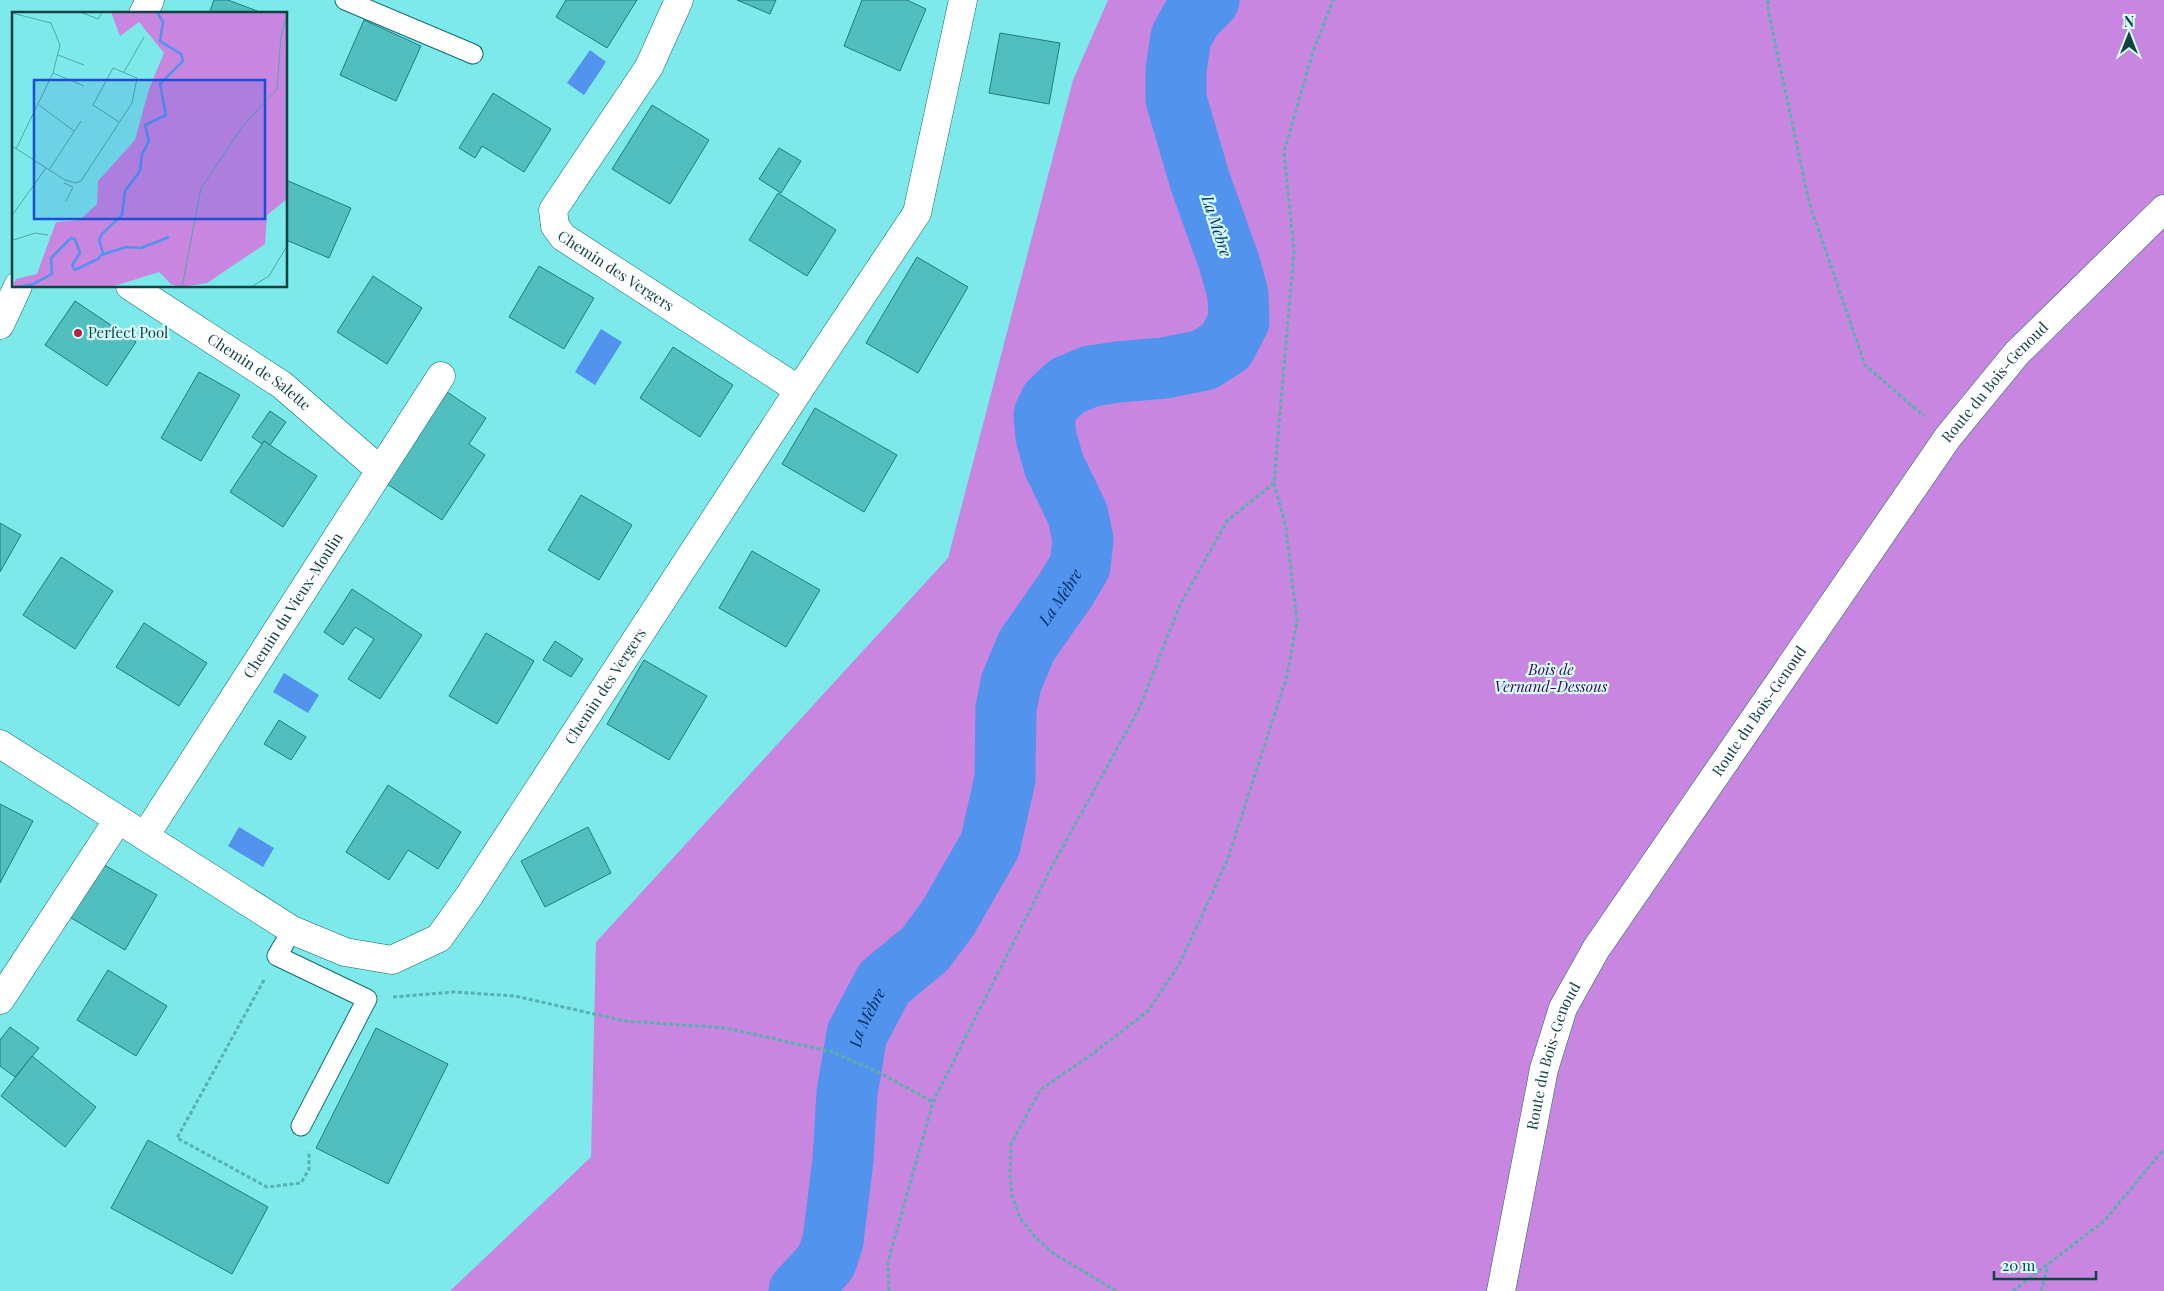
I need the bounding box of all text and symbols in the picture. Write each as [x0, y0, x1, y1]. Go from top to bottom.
north arrow [2104, 10, 2154, 60]
inset map [12, 12, 288, 288]
text: N [2124, 12, 2134, 31]
water label: La Mèbre [1197, 191, 1237, 259]
street label: Chemin des Vergers [554, 225, 678, 315]
street label: Route du Bois-Genoud [1937, 317, 2052, 446]
place label: Perfect Pool [88, 322, 168, 342]
marker: Perfect Pool [72, 327, 84, 339]
street label: Chemin de Salette [204, 328, 315, 415]
street label: Chemin du Vieux-Moulin [238, 528, 347, 682]
water label: La Mèbre [1033, 564, 1086, 630]
street label: Chemin des Vergers [560, 624, 650, 748]
street label: Route du Bois-Genoud [1707, 642, 1810, 780]
park label: Bois de Vernand-Dessous [1495, 659, 1608, 696]
street label: Route du Bois-Genoud [1521, 978, 1585, 1131]
water label: La Mèbre [844, 984, 890, 1050]
scale bar [1994, 1248, 2096, 1280]
text: 20 m [2002, 1255, 2036, 1275]

